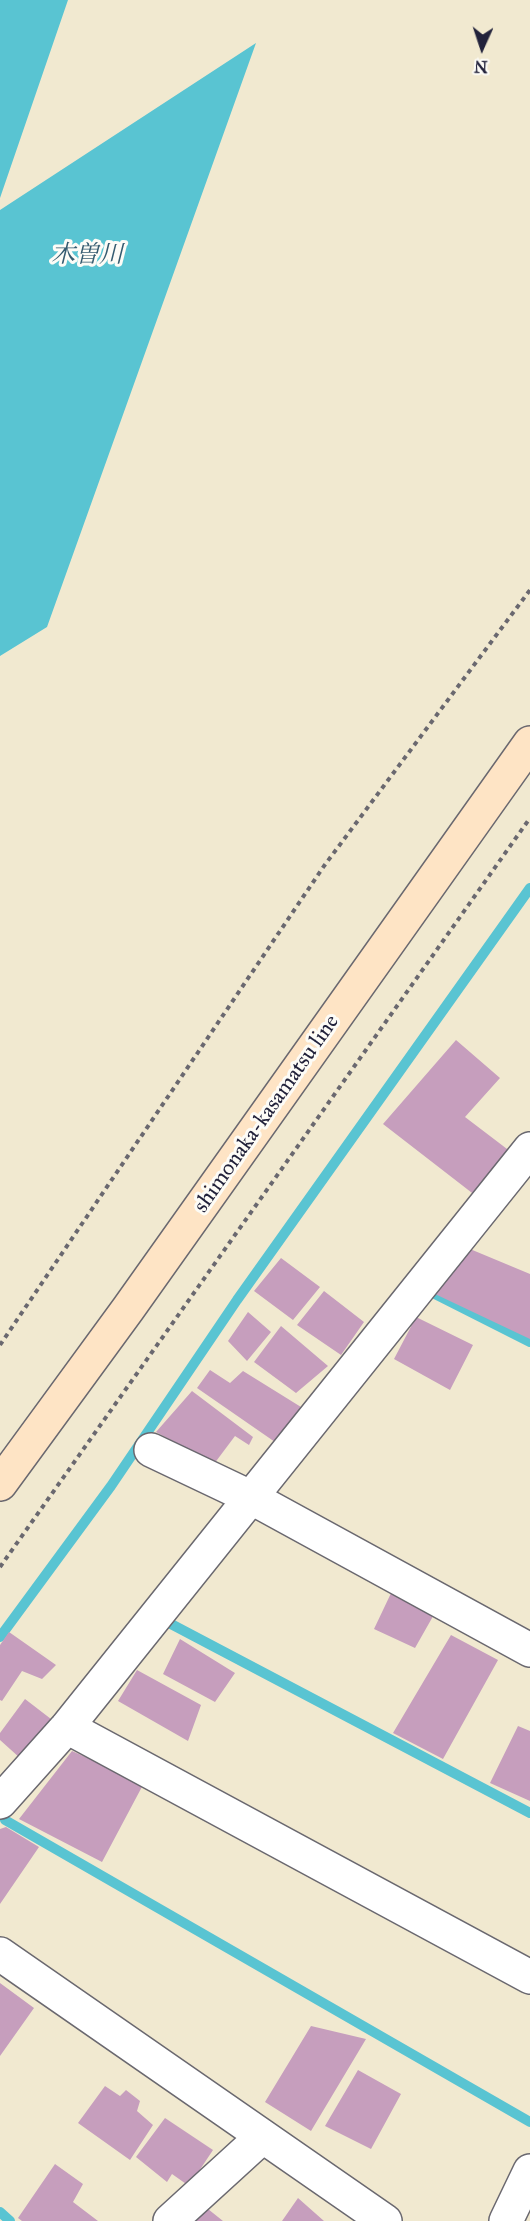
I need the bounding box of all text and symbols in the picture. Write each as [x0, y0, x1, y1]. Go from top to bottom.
north arrow [452, 18, 512, 78]
text: N [474, 57, 488, 76]
water label: 木曽川 [51, 242, 123, 270]
street label: shimonaka-kasamatsu line [189, 1010, 345, 1218]

